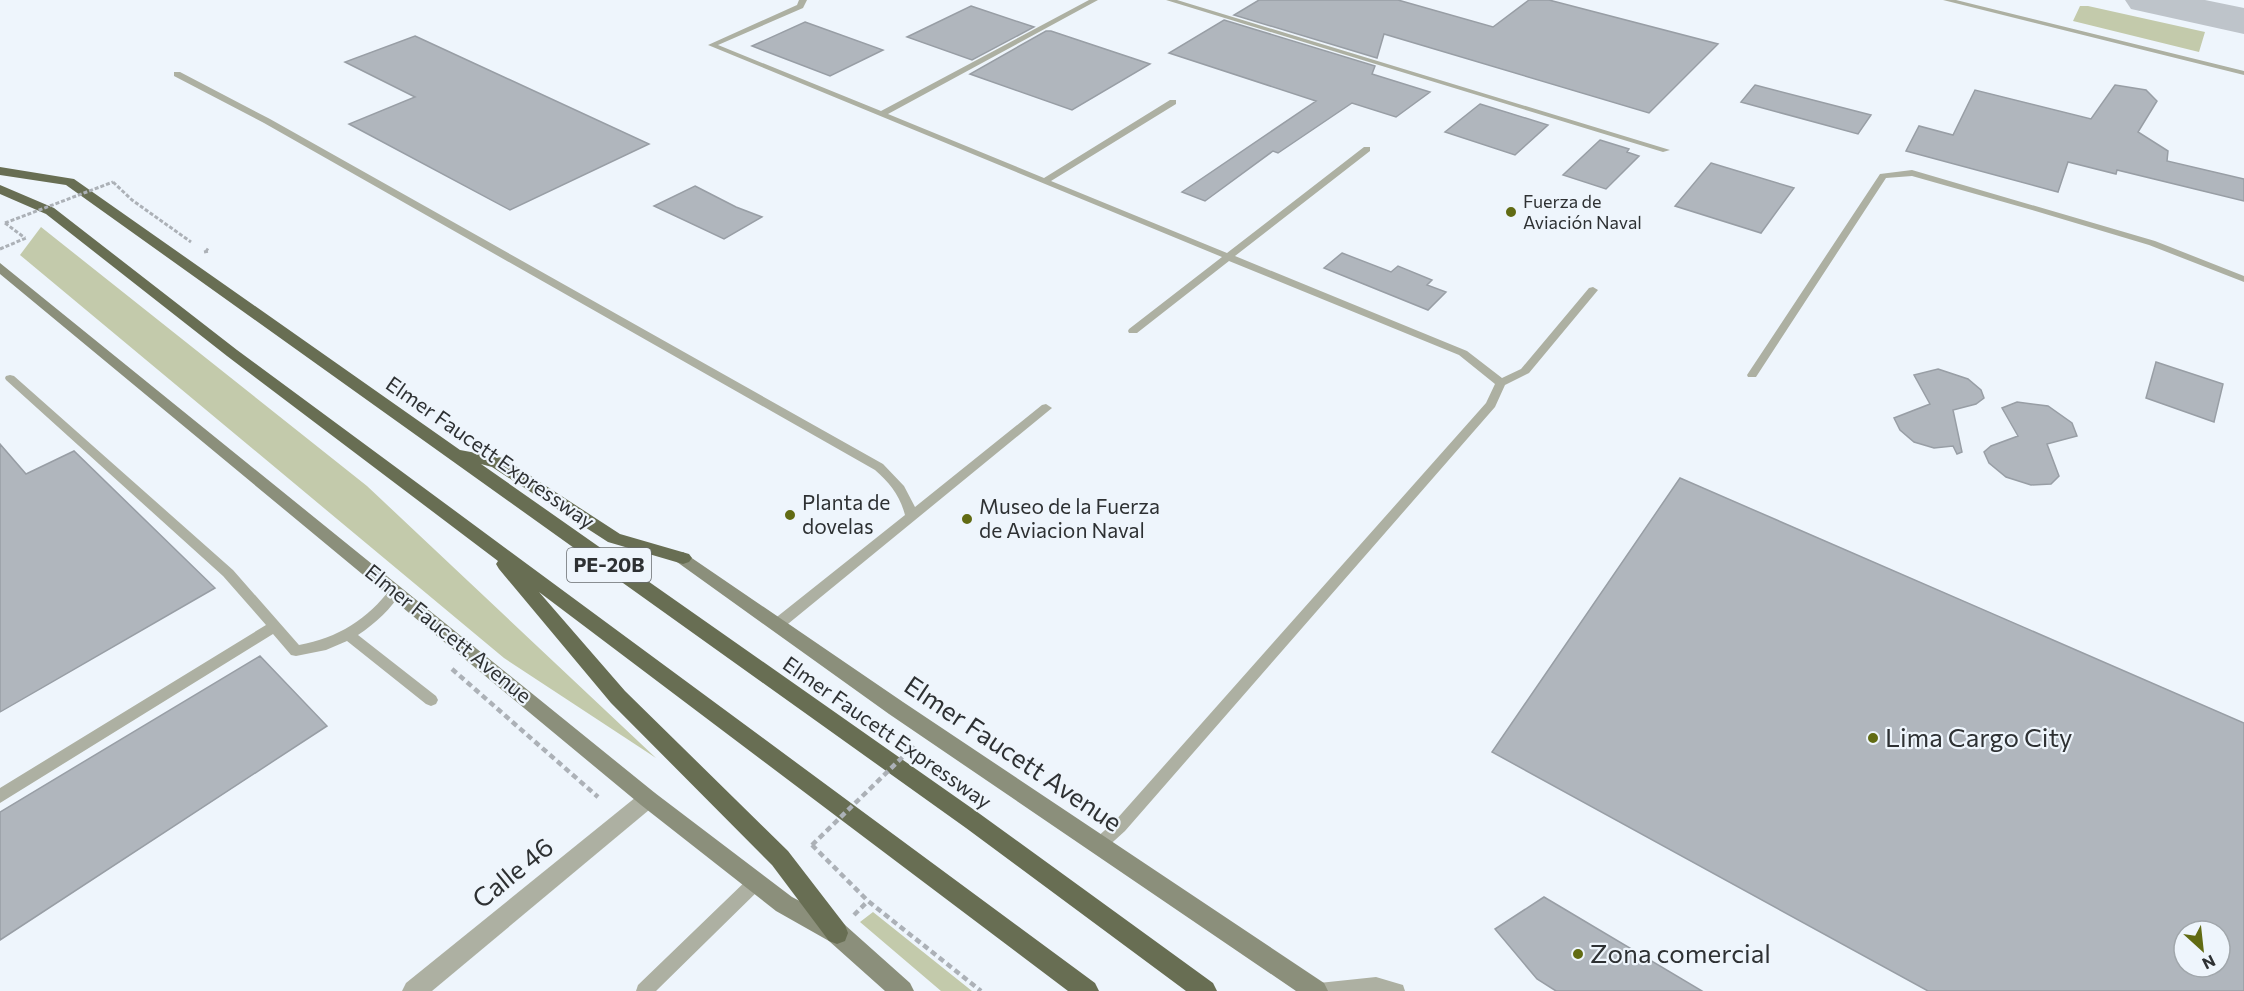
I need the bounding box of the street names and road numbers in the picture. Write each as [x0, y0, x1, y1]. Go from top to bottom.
street label: Elmer Faucett Expressway [382, 370, 600, 533]
road number: PE-20B [567, 548, 651, 582]
street label: Elmer Faucett Avenue [361, 558, 537, 708]
street label: Elmer Faucett Expressway [779, 650, 997, 813]
street label: Elmer Faucett Avenue [899, 668, 1128, 837]
street label: Calle 46 [466, 830, 559, 914]

